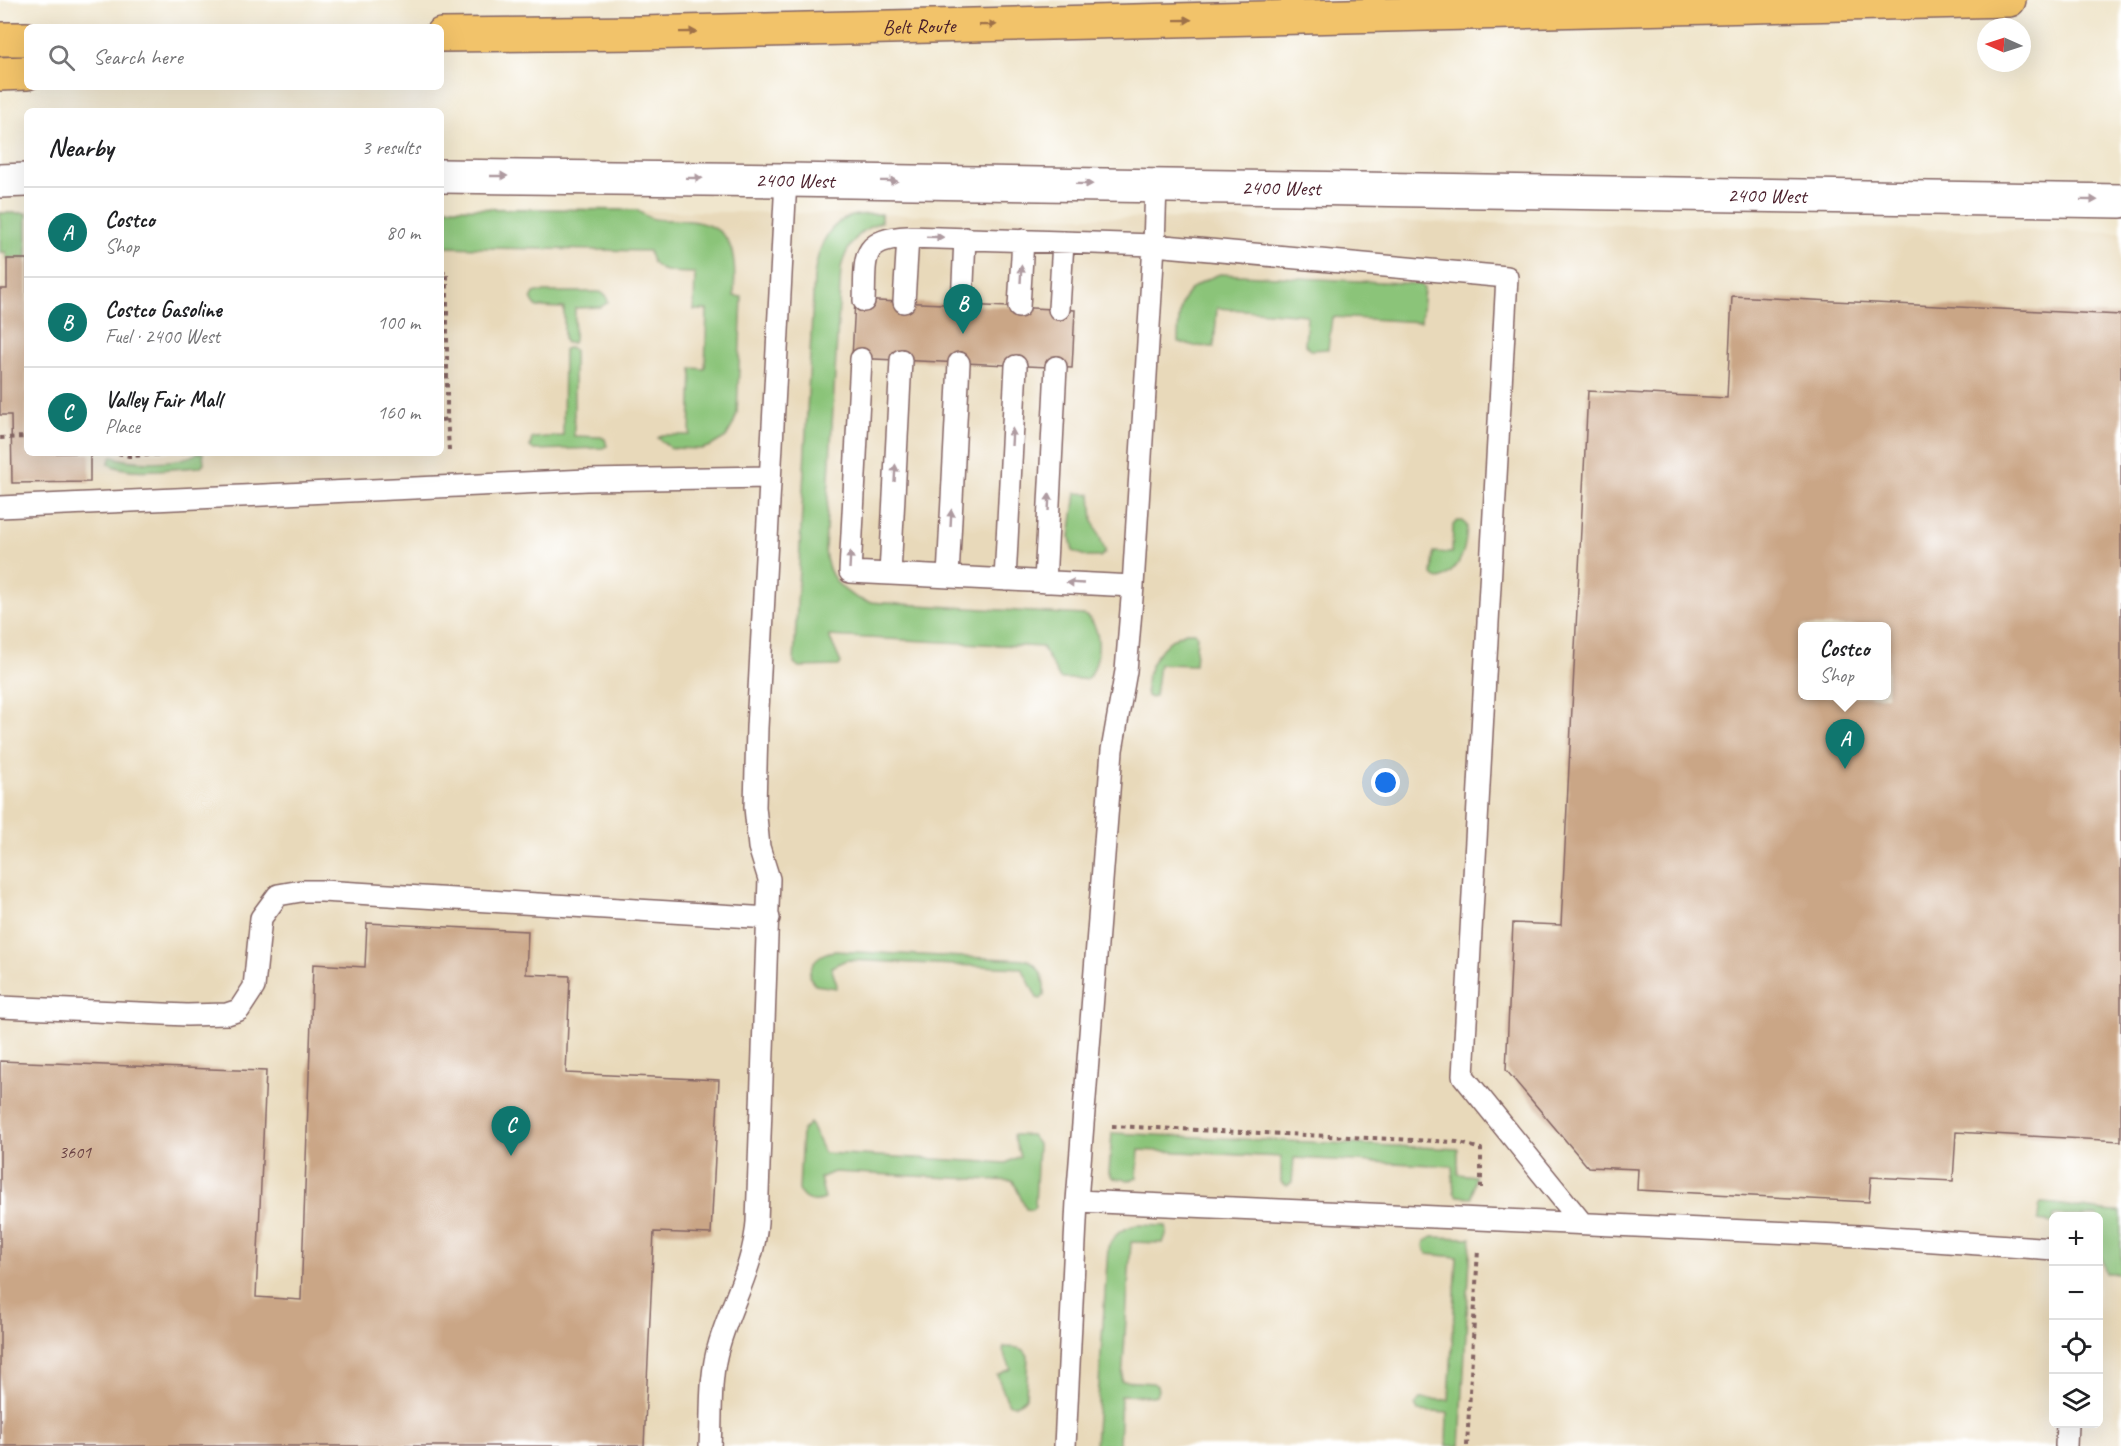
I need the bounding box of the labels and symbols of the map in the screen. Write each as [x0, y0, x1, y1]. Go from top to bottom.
street label: Belt Route [882, 12, 958, 40]
one-way arrow [1174, 15, 1193, 25]
north arrow [1977, 18, 2031, 72]
one-way arrow [979, 20, 998, 30]
one-way arrow [679, 27, 698, 37]
street label: 2400 West [755, 167, 837, 194]
one-way arrow [490, 171, 509, 181]
one-way arrow [685, 173, 704, 183]
street label: 2400 West [1241, 174, 1323, 201]
one-way arrow [880, 176, 899, 186]
one-way arrow [1075, 179, 1094, 189]
street label: 2400 West [1727, 182, 1809, 209]
one-way arrow [2080, 195, 2099, 205]
one-way arrow [926, 233, 945, 242]
one-way arrow [1016, 264, 1026, 283]
pin: B [944, 284, 982, 334]
one-way arrow [1008, 428, 1017, 447]
one-way arrow [891, 464, 900, 483]
one-way arrow [1044, 493, 1054, 512]
one-way arrow [946, 509, 955, 528]
one-way arrow [846, 550, 855, 569]
one-way arrow [1065, 579, 1084, 588]
pin: A [1826, 720, 1864, 769]
your location [1371, 768, 1400, 797]
pin: C [492, 1106, 530, 1156]
house number: 3601 [59, 1141, 92, 1163]

